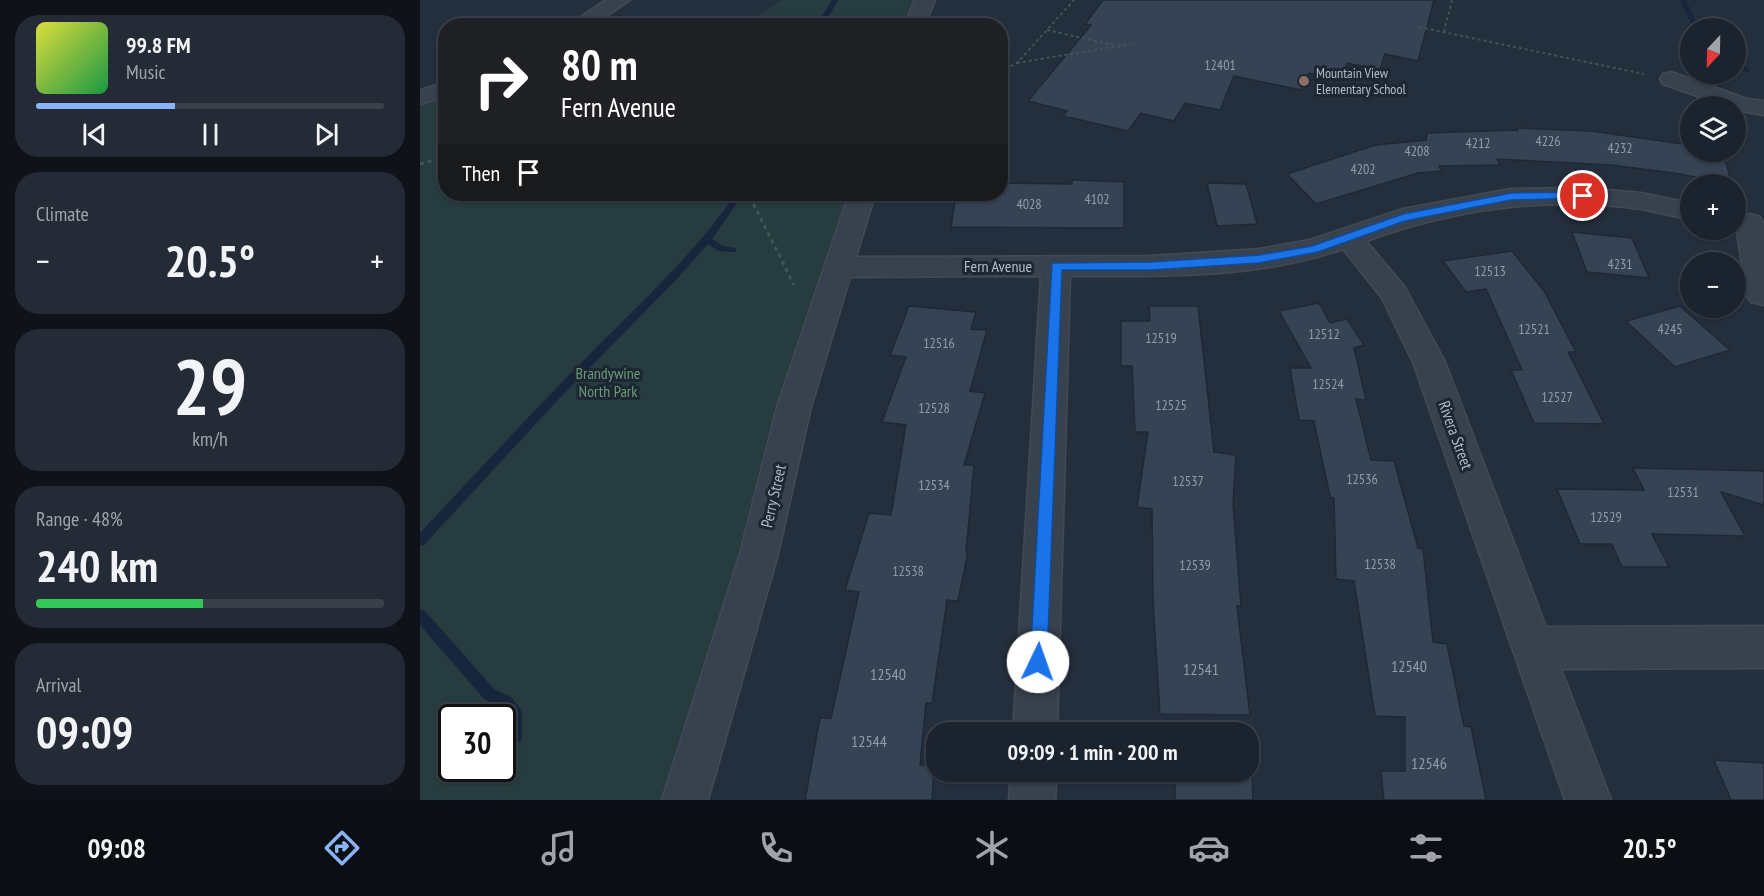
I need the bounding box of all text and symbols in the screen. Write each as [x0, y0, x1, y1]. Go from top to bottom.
north arrow [1680, 18, 1746, 84]
map controls [1680, 18, 1746, 318]
text: 99.8 FM [126, 31, 191, 59]
text: 80 m [561, 37, 638, 92]
icon: right [462, 42, 540, 120]
house number: 12401 [1204, 56, 1236, 74]
text: Music [126, 59, 166, 85]
place label: Mountain View Elementary School [1316, 64, 1406, 98]
marker: Mountain View Elementary School [1297, 74, 1311, 88]
text: Fern Avenue [561, 90, 676, 124]
button: layers [1680, 96, 1746, 162]
icon: previous [78, 118, 111, 151]
icon: pause [194, 118, 227, 151]
icon: next [310, 118, 343, 151]
house number: 4226 [1535, 132, 1561, 150]
house number: 4212 [1465, 134, 1491, 152]
house number: 4232 [1607, 139, 1633, 157]
house number: 4208 [1404, 142, 1430, 160]
icon: arrive [512, 156, 545, 189]
text: Then [462, 159, 500, 187]
house number: 4202 [1350, 160, 1376, 178]
pin [1557, 170, 1608, 221]
button: + [1680, 174, 1746, 240]
icon: arrive [1566, 179, 1599, 212]
house number: 4102 [1084, 190, 1110, 208]
house number: 4028 [1016, 195, 1042, 213]
text: Climate [36, 201, 89, 227]
text: 20.5° [165, 231, 255, 289]
text: − [36, 239, 50, 282]
text: + [370, 239, 384, 282]
button: − [1680, 252, 1746, 318]
house number: 4231 [1607, 255, 1633, 273]
street label: Fern Avenue [964, 256, 1032, 276]
house number: 12513 [1474, 262, 1506, 280]
house number: 12521 [1518, 320, 1550, 338]
house number: 4245 [1657, 320, 1683, 338]
house number: 12512 [1308, 325, 1340, 343]
house number: 12519 [1145, 329, 1177, 347]
house number: 12516 [923, 334, 955, 352]
text: 29 [173, 336, 247, 437]
park label: Brandywine North Park [576, 363, 640, 401]
house number: 12524 [1312, 375, 1344, 393]
house number: 12527 [1541, 388, 1573, 406]
house number: 12525 [1155, 396, 1187, 414]
street label: Rivera Street [1434, 398, 1478, 472]
house number: 12528 [918, 399, 950, 417]
text: km/h [192, 426, 228, 452]
street label: Perry Street [756, 462, 790, 530]
house number: 12536 [1346, 470, 1378, 488]
house number: 12537 [1172, 472, 1204, 490]
house number: 12534 [918, 476, 950, 494]
house number: 12531 [1667, 483, 1699, 501]
text: Range · 48% [36, 506, 123, 532]
house number: 12529 [1590, 508, 1622, 526]
text: 240 km [36, 536, 158, 594]
house number: 12538 [1364, 555, 1396, 573]
house number: 12539 [1179, 556, 1211, 574]
house number: 12538 [892, 562, 924, 580]
position arrow [1006, 630, 1070, 694]
house number: 12540 [1391, 656, 1427, 676]
house number: 12541 [1183, 659, 1219, 679]
house number: 12540 [870, 664, 906, 684]
text: Arrival [36, 672, 81, 698]
text: 09:09 [36, 702, 133, 760]
speed limit sign: 30 [438, 704, 516, 782]
house number: 12544 [851, 731, 887, 751]
text: 09:09 · 1 min · 200 m [1007, 738, 1178, 766]
house number: 12546 [1411, 753, 1447, 773]
icon: directions [321, 827, 363, 869]
icon: music [538, 827, 580, 869]
icon: phone [755, 827, 797, 869]
icon: climate [971, 827, 1013, 869]
icon: car [1188, 827, 1230, 869]
icon: filters [1405, 827, 1447, 869]
text: 09:08 [87, 831, 146, 865]
text: 20.5° [1622, 831, 1676, 865]

